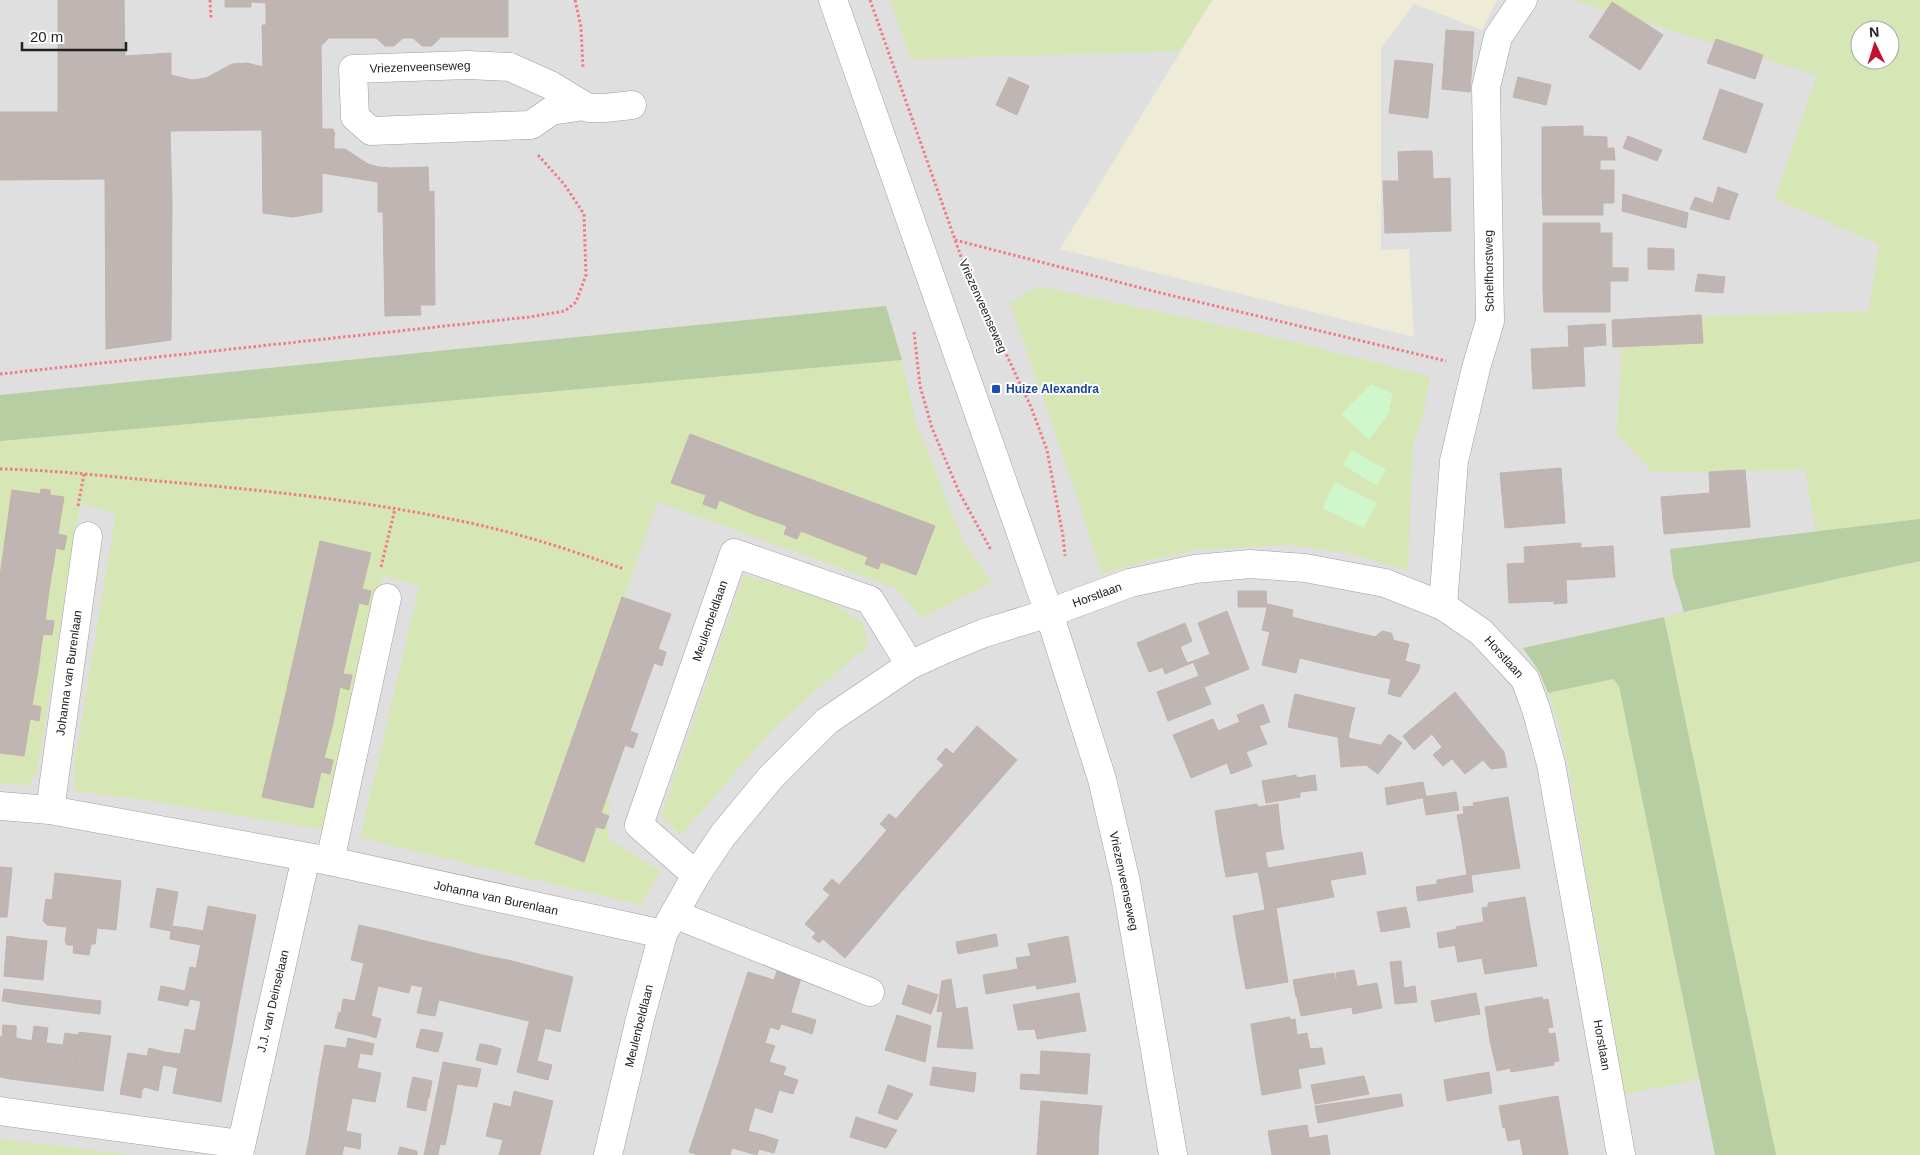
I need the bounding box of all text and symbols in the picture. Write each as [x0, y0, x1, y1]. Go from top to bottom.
scale bar [22, 20, 126, 52]
north arrow [1850, 20, 1900, 70]
text: N [1868, 24, 1880, 40]
text: 20 m [30, 28, 63, 45]
street label: Vriezenveenseweg [369, 58, 471, 76]
street label: Schelfhorstweg [1481, 230, 1497, 312]
street label: Vriezenveenseweg [956, 257, 1010, 355]
place label: Huize Alexandra [1006, 382, 1099, 396]
marker: Huize Alexandra [990, 383, 1002, 395]
street label: Meulenbeldlaan [690, 579, 730, 663]
street label: Horstlaan [1070, 580, 1124, 610]
street label: Johanna van Burenlaan [53, 609, 85, 737]
street label: Horstlaan [1482, 633, 1526, 681]
street label: Vriezenveenseweg [1107, 830, 1141, 932]
street label: Johanna van Burenlaan [433, 878, 559, 918]
street label: J.J. van Deinselaan [254, 948, 292, 1054]
street label: Meulenbeldlaan [622, 983, 656, 1069]
street label: Horstlaan [1591, 1018, 1613, 1072]

